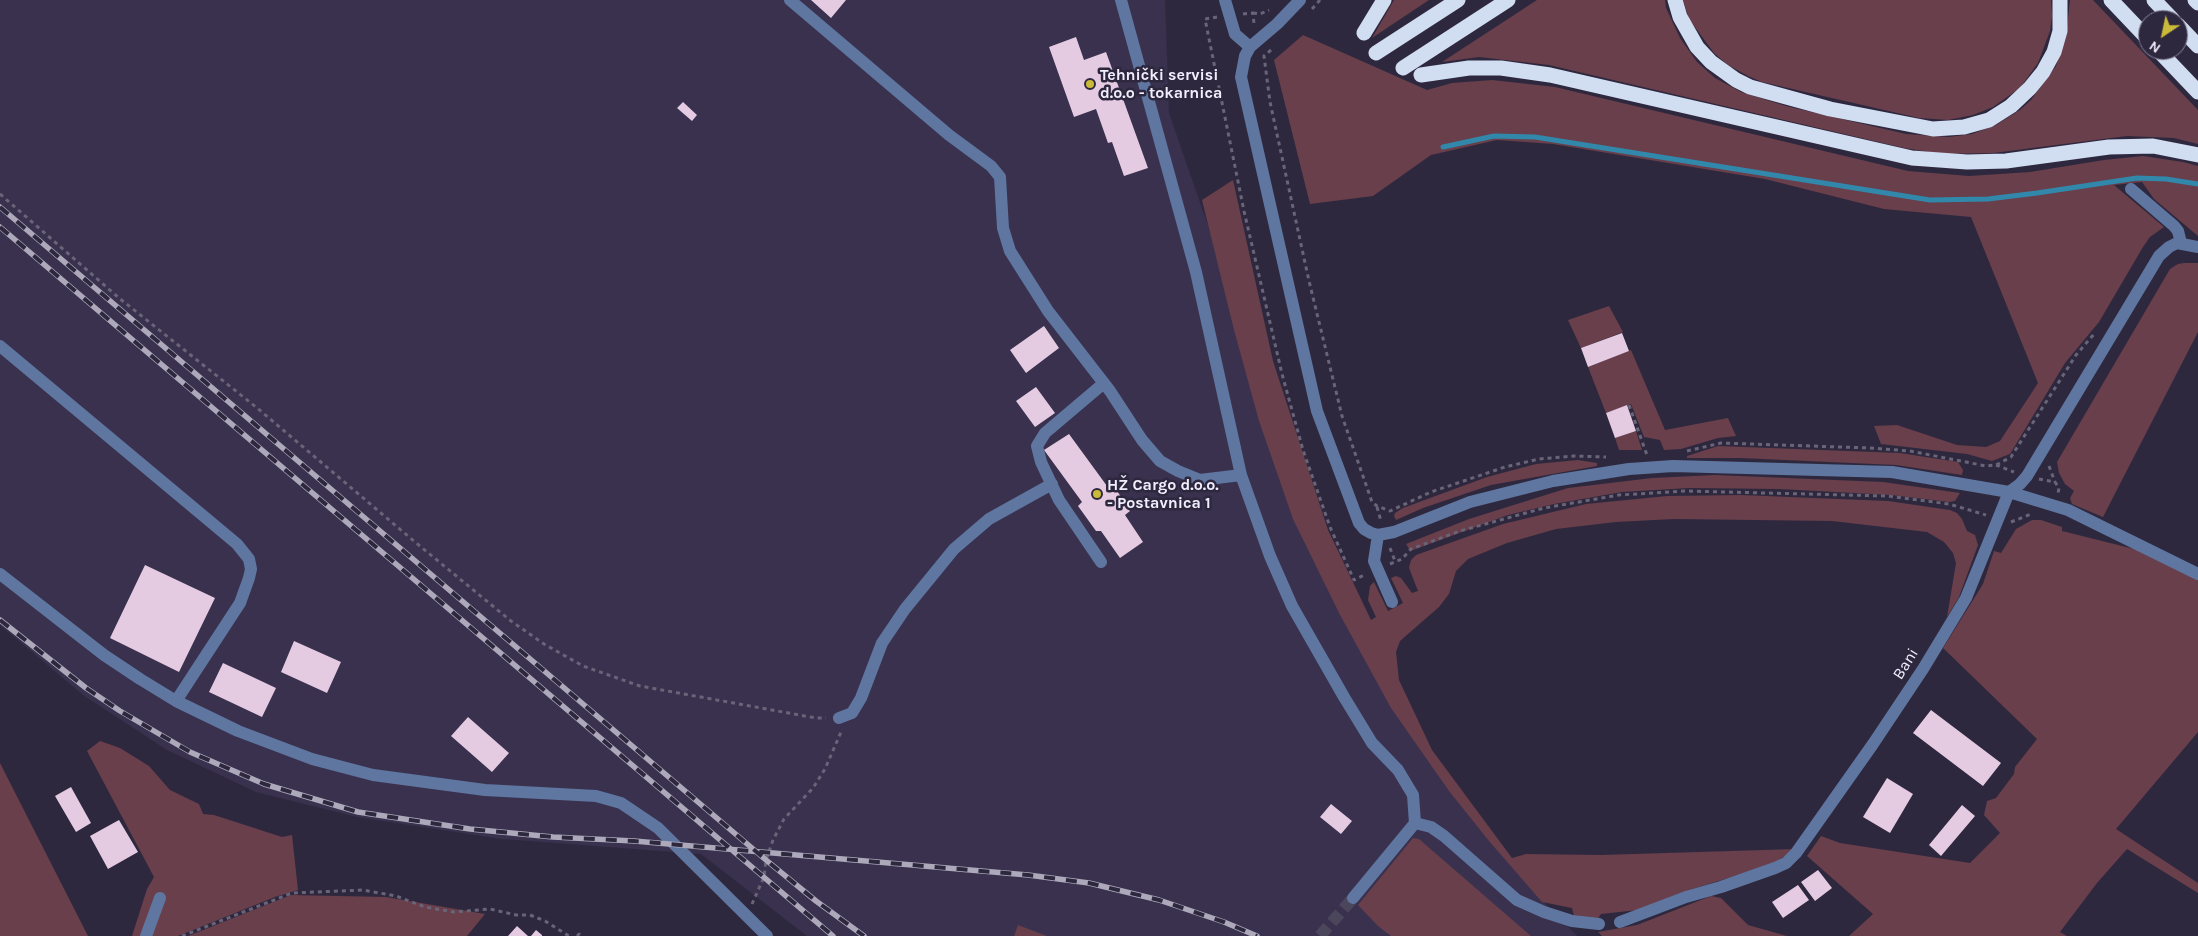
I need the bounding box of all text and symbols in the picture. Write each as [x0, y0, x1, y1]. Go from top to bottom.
north arrow [2138, 10, 2188, 60]
text: N [2146, 37, 2164, 57]
place label: Tehnički servisi d.o.o - tokarnica [1100, 65, 1222, 103]
marker: Tehnički servisi d.o.o - tokarnica [1084, 78, 1096, 90]
place label: HŽ Cargo d.o.o. - Postavnica 1 [1107, 475, 1219, 513]
marker: HŽ Cargo d.o.o. - Postavnica 1 [1091, 488, 1103, 500]
street label: Bani [1889, 645, 1923, 683]

